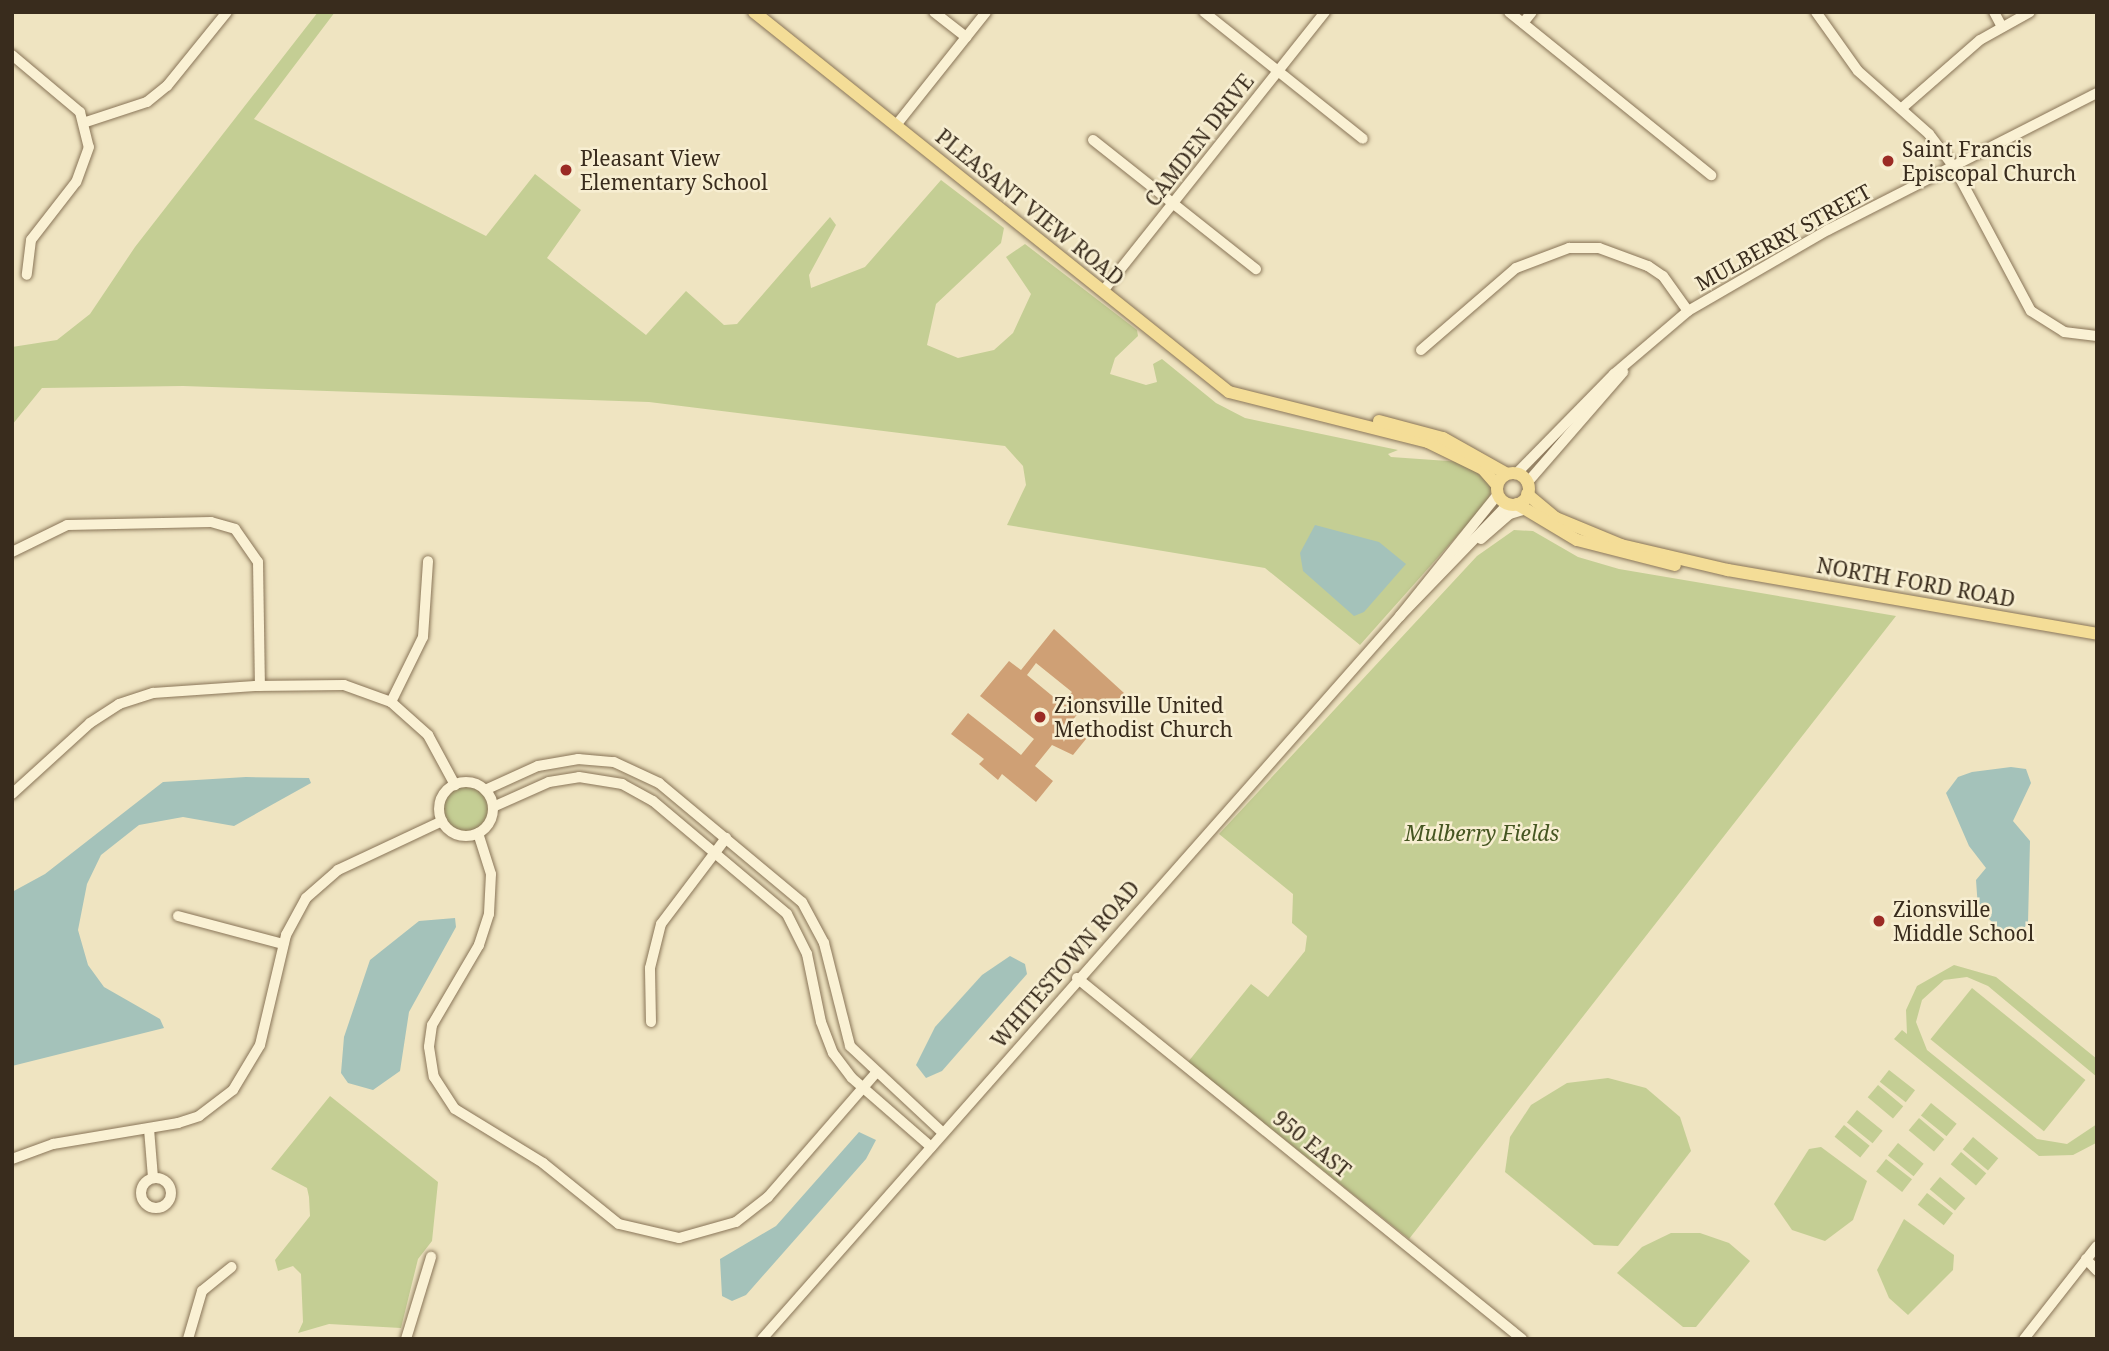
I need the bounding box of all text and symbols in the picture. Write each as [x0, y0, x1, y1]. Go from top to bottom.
street label: CAMDEN DRIVE [1139, 69, 1259, 211]
street label: PLEASANT VIEW ROAD [931, 123, 1129, 291]
place label: Saint Francis Episcopal Church [1902, 136, 2076, 186]
place label: Pleasant View Elementary School [580, 145, 768, 195]
marker: Saint Francis Episcopal Church [1880, 153, 1896, 169]
marker: Pleasant View Elementary School [558, 162, 574, 178]
street label: MULBERRY STREET [1691, 178, 1875, 296]
street label: NORTH FORD ROAD [1815, 552, 2017, 612]
place label: Zionsville United Methodist Church [1054, 692, 1233, 742]
marker: Zionsville United Methodist Church [1032, 709, 1048, 725]
park label: Mulberry Fields [1405, 820, 1559, 846]
street label: WHITESTOWN ROAD [986, 875, 1144, 1053]
place label: Zionsville Middle School [1893, 896, 2034, 946]
marker: Zionsville Middle School [1871, 913, 1887, 929]
street label: 950 EAST [1268, 1105, 1356, 1183]

